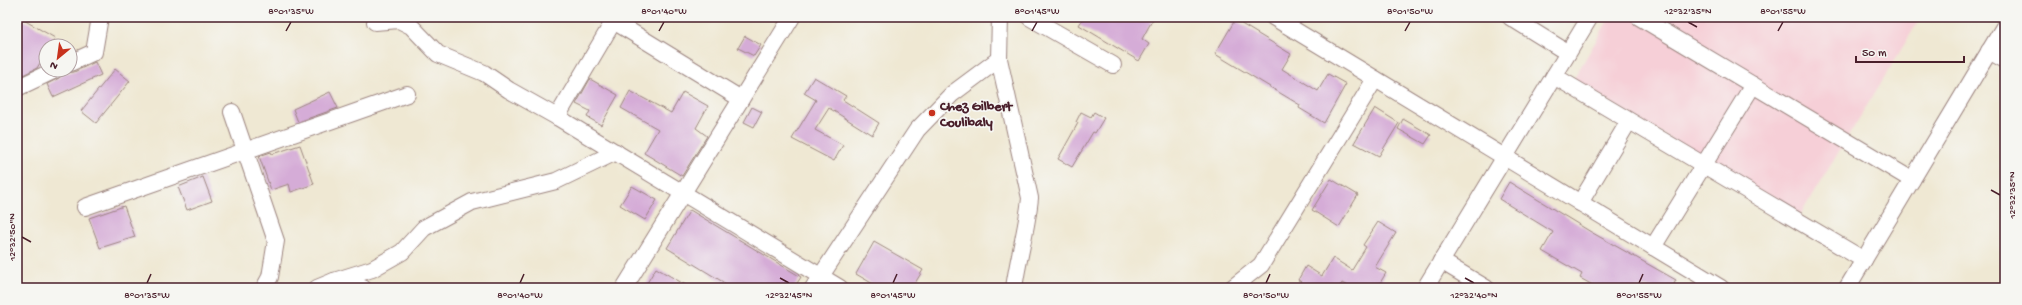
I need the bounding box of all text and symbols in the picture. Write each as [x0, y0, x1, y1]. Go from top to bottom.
text: 8°01'35"W [268, 6, 314, 18]
text: 8°01'40"W [641, 6, 687, 18]
text: 8°01'45"W [1015, 6, 1060, 18]
text: 8°01'50"W [1387, 6, 1433, 18]
text: 12°32'35"N [1663, 6, 1712, 18]
text: 8°01'55"W [1760, 6, 1806, 18]
north arrow [38, 38, 78, 78]
scale bar [1856, 38, 1964, 64]
text: 50 m [1862, 47, 1887, 61]
text: N [48, 58, 60, 72]
place label: Chez Gilbert Coulibaly [939, 99, 1013, 132]
marker: Chez Gilbert Coulibaly [927, 108, 937, 118]
text: 12°32'35"N [2007, 171, 2019, 220]
text: 12°32'50"N [7, 213, 19, 262]
text: 8°01'35"W [124, 290, 170, 302]
text: 8°01'40"W [497, 290, 543, 302]
text: 12°32'45"N [765, 290, 813, 302]
text: 8°01'45"W [871, 290, 916, 302]
text: 8°01'50"W [1243, 290, 1289, 302]
text: 12°32'40"N [1449, 290, 1498, 302]
text: 8°01'55"W [1616, 290, 1662, 302]

